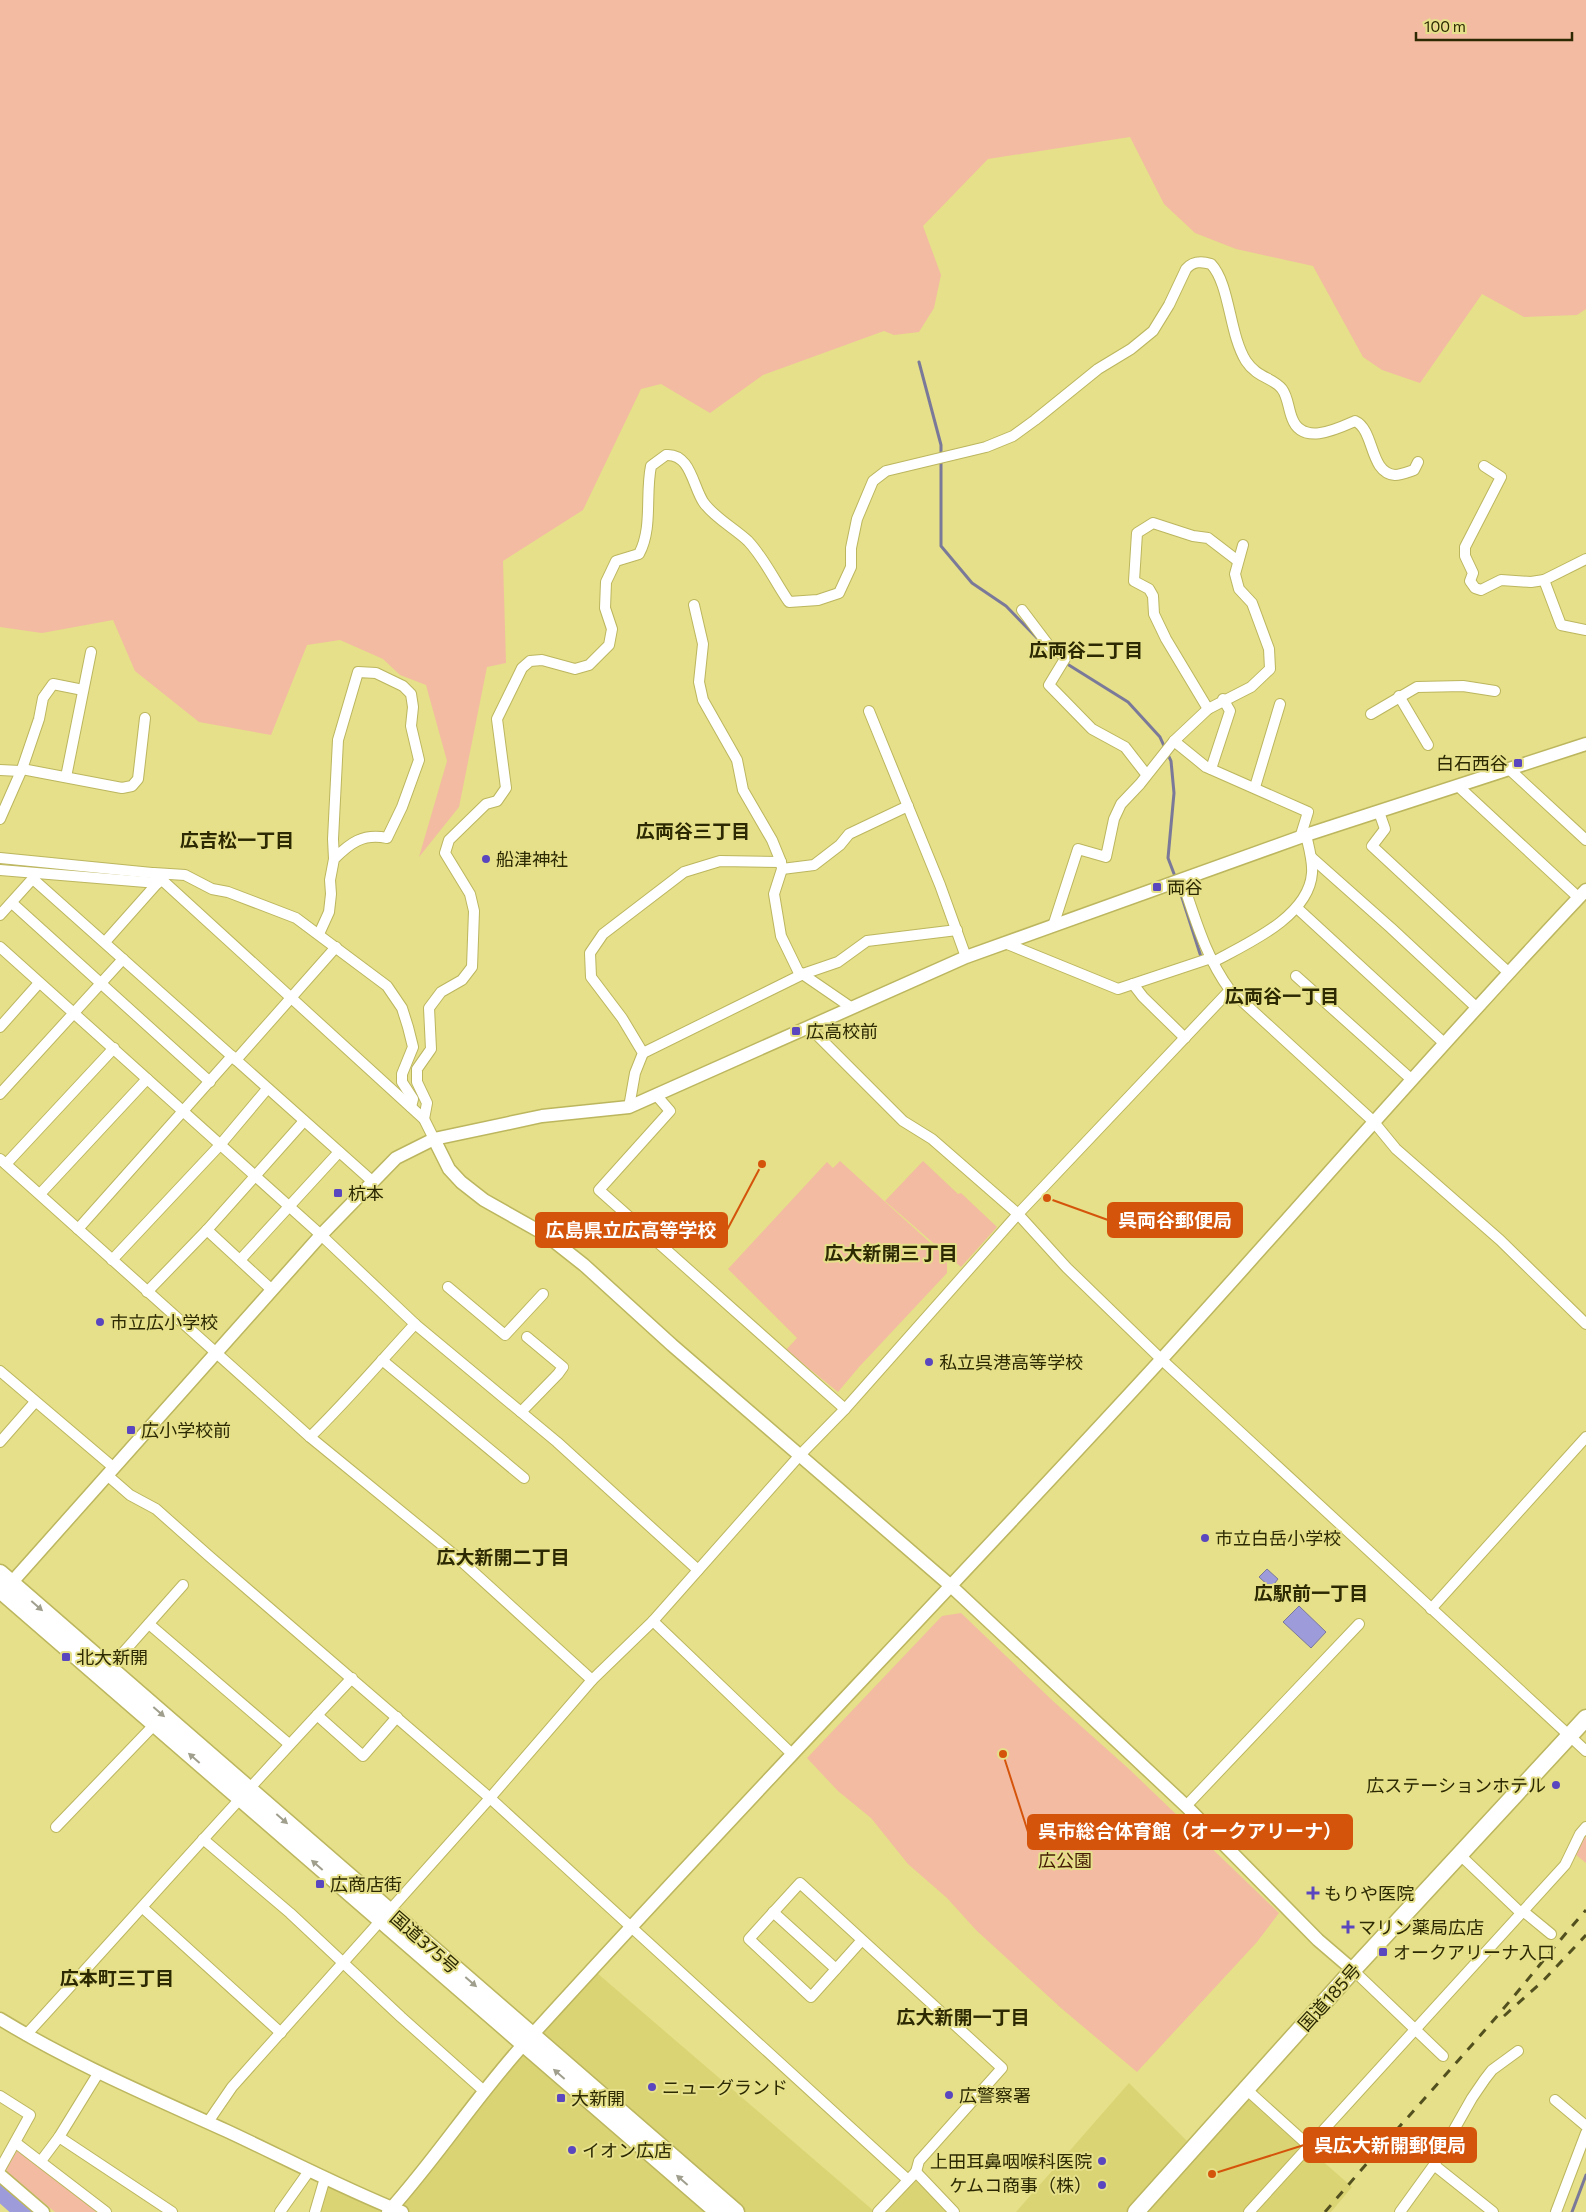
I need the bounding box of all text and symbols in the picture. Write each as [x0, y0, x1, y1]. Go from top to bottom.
scale bar [1416, 10, 1572, 42]
text: 100 m [1424, 17, 1466, 35]
district label: 広両谷二丁目 [1029, 638, 1143, 661]
place label: 白石西谷 [1436, 752, 1508, 774]
marker: 白石西谷 [1512, 757, 1524, 769]
district label: 広両谷三丁目 [636, 819, 750, 842]
district label: 広吉松一丁目 [180, 828, 294, 851]
place label: 船津神社 [496, 848, 568, 870]
marker: 船津神社 [480, 853, 492, 865]
place label: 両谷 [1167, 876, 1203, 898]
marker: 両谷 [1151, 881, 1163, 893]
district label: 広両谷一丁目 [1225, 984, 1339, 1007]
place label: 広高校前 [806, 1020, 878, 1042]
marker: 広高校前 [790, 1025, 802, 1037]
place label: 杭本 [348, 1182, 384, 1204]
marker: 杭本 [332, 1187, 344, 1199]
callout: 呉両谷郵便局 [1108, 1203, 1242, 1237]
text: 呉両谷郵便局 [1118, 1208, 1232, 1231]
callout: 広島県立広高等学校 [536, 1213, 727, 1247]
text: 広島県立広高等学校 [545, 1218, 717, 1241]
district label: 広大新開三丁目 [824, 1241, 958, 1264]
place label: 市立広小学校 [110, 1311, 218, 1333]
marker: 市立広小学校 [94, 1316, 106, 1328]
place label: 私立呉港高等学校 [939, 1351, 1083, 1373]
marker: 私立呉港高等学校 [923, 1356, 935, 1368]
place label: 広小学校前 [141, 1419, 231, 1441]
marker: 広小学校前 [125, 1424, 137, 1436]
place label: 市立白岳小学校 [1215, 1527, 1341, 1549]
marker: 市立白岳小学校 [1199, 1532, 1211, 1544]
district label: 広大新開二丁目 [436, 1545, 570, 1568]
district label: 広駅前一丁目 [1254, 1581, 1368, 1604]
one-way arrow [30, 1600, 43, 1611]
place label: 北大新開 [76, 1646, 148, 1668]
marker: 北大新開 [60, 1651, 72, 1663]
one-way arrow [153, 1707, 166, 1718]
one-way arrow [187, 1753, 200, 1764]
place label: 広ステーションホテル [1366, 1774, 1546, 1796]
marker: 広ステーションホテル [1550, 1779, 1562, 1791]
one-way arrow [275, 1813, 288, 1824]
callout: 呉市総合体育館（オークアリーナ） [1028, 1815, 1352, 1849]
text: 呉市総合体育館（オークアリーナ） [1038, 1819, 1342, 1842]
park label: 広公園 [1038, 1849, 1092, 1871]
one-way arrow [310, 1859, 323, 1870]
place label: 広商店街 [330, 1873, 402, 1895]
marker: 広商店街 [314, 1878, 326, 1890]
place label: もりや医院 [1324, 1882, 1414, 1904]
marker: もりや医院 [1306, 1886, 1320, 1900]
street label: 国道375号 [386, 1906, 464, 1978]
place label: マリン薬局広店 [1358, 1916, 1484, 1938]
marker: マリン薬局広店 [1342, 1921, 1354, 1933]
place label: オークアリーナ入口 [1393, 1941, 1555, 1963]
marker: オークアリーナ入口 [1377, 1946, 1389, 1958]
street label: 国道185号 [1293, 1959, 1365, 2035]
district label: 広本町三丁目 [60, 1966, 174, 1989]
one-way arrow [465, 1976, 477, 1988]
district label: 広大新開一丁目 [896, 2005, 1030, 2028]
one-way arrow [553, 2068, 565, 2080]
place label: ニューグランド [662, 2076, 788, 2098]
marker: ニューグランド [646, 2081, 658, 2093]
place label: 広警察署 [959, 2084, 1031, 2106]
place label: 大新開 [571, 2087, 625, 2109]
marker: 広警察署 [943, 2089, 955, 2101]
marker: 大新開 [555, 2092, 567, 2104]
callout: 呉広大新開郵便局 [1304, 2128, 1476, 2162]
text: 呉広大新開郵便局 [1314, 2133, 1466, 2156]
place label: イオン広店 [582, 2139, 672, 2161]
marker: イオン広店 [566, 2144, 578, 2156]
place label: 上田耳鼻咽喉科医院 [930, 2150, 1092, 2172]
marker: 上田耳鼻咽喉科医院 [1096, 2155, 1108, 2167]
one-way arrow [676, 2174, 688, 2186]
place label: ケムコ商事（株） [949, 2174, 1092, 2196]
marker: ケムコ商事（株） [1096, 2179, 1108, 2191]

